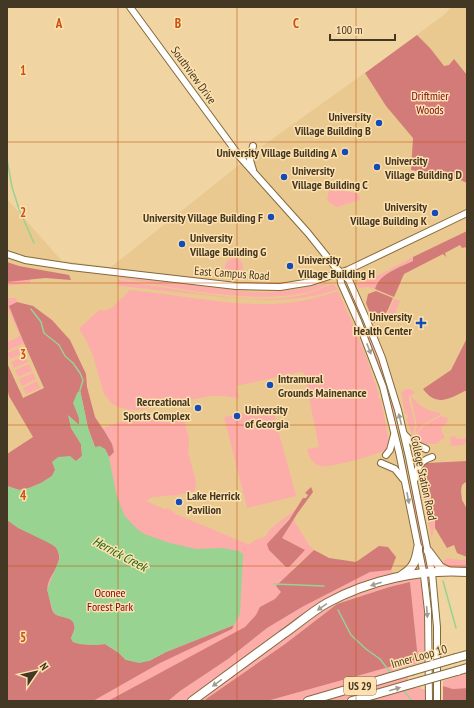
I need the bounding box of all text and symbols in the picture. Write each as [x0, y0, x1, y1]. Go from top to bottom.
text: A [55, 15, 63, 32]
text: B [175, 15, 181, 32]
text: C [293, 15, 299, 32]
scale bar [330, 16, 395, 42]
text: 100 m [336, 22, 363, 37]
street label: Southview Drive [168, 43, 220, 107]
text: 1 [20, 62, 26, 79]
park label: Driftmier Woods [411, 88, 449, 117]
place label: University Village Building B [294, 109, 371, 138]
marker: University Village Building B [374, 118, 384, 128]
place label: University Village Building A [217, 145, 338, 160]
marker: University Village Building A [340, 147, 350, 157]
place label: University Village Building D [384, 153, 462, 182]
marker: University Village Building D [372, 162, 382, 172]
place label: University Village Building C [291, 163, 368, 192]
marker: University Village Building C [279, 172, 289, 182]
place label: University Village Building K [349, 199, 428, 228]
text: 2 [20, 204, 26, 221]
marker: University Village Building K [430, 208, 440, 218]
place label: University Village Building F [143, 210, 263, 225]
marker: University Village Building F [266, 212, 276, 222]
place label: University Village Building G [189, 230, 266, 259]
marker: University Village Building G [177, 239, 187, 249]
place label: University Village Building H [297, 252, 375, 281]
marker: University Village Building H [285, 261, 295, 271]
street label: East Campus Road [194, 263, 270, 283]
place label: University Health Center [354, 309, 412, 338]
marker: University Health Center [415, 317, 427, 329]
one-way arrow [366, 343, 372, 355]
text: 3 [20, 346, 26, 363]
place label: Intramural Grounds Mainenance [278, 371, 367, 400]
marker: Intramural Grounds Mainenance [265, 380, 275, 390]
place label: Recreational Sports Complex [123, 394, 191, 423]
place label: University of Georgia [245, 402, 289, 431]
marker: Recreational Sports Complex [193, 403, 203, 413]
marker: University of Georgia [232, 411, 242, 421]
one-way arrow [397, 413, 403, 425]
street label: College Station Road [408, 434, 440, 522]
text: 4 [20, 487, 27, 504]
place label: Lake Herrick Pavilion [187, 488, 240, 517]
one-way arrow [406, 492, 412, 504]
marker: Lake Herrick Pavilion [174, 497, 184, 507]
water label: Herrick Creek [90, 533, 152, 576]
one-way arrow [370, 581, 382, 587]
park label: Oconee Forest Park [87, 585, 133, 614]
one-way arrow [317, 603, 327, 611]
one-way arrow [424, 606, 431, 618]
text: 5 [20, 629, 26, 646]
street label: Inner Loop 10 [389, 641, 449, 671]
north arrow [16, 652, 56, 692]
text: N [37, 660, 52, 673]
road number: US 29 [344, 677, 376, 695]
one-way arrow [211, 679, 222, 687]
one-way arrow [389, 686, 401, 692]

